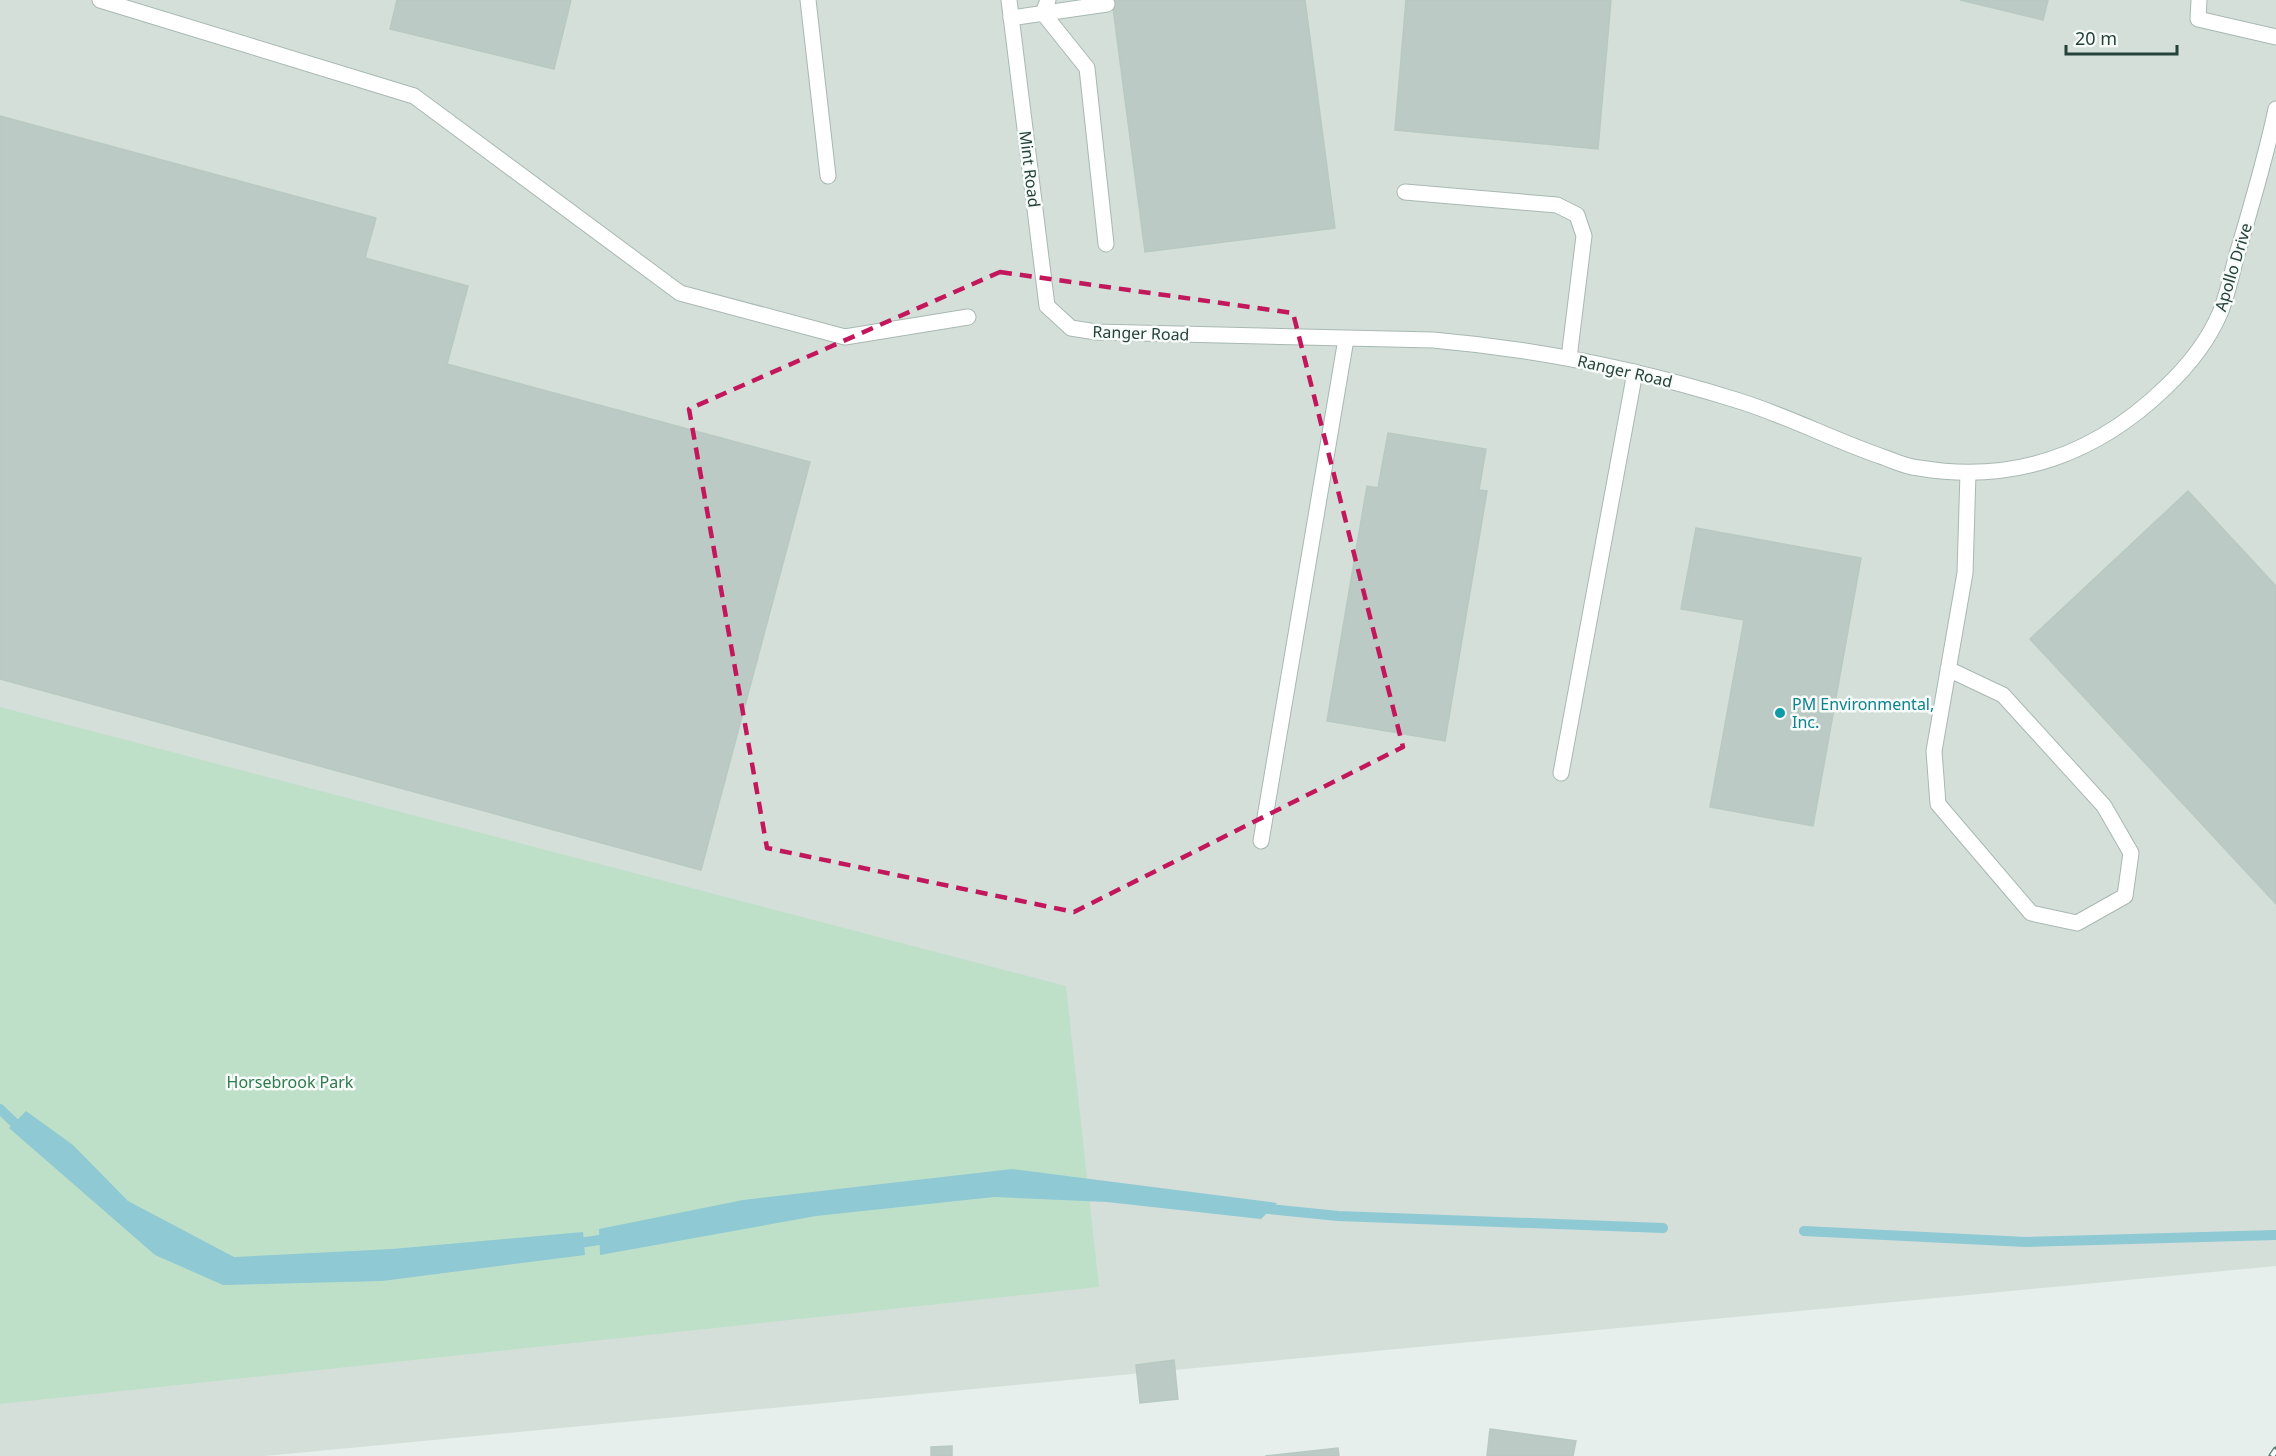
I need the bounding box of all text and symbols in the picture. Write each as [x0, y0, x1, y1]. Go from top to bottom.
scale bar [2066, 18, 2177, 56]
text: 20 m [2075, 26, 2117, 50]
street label: Mint Road [1014, 129, 1046, 209]
street label: Apollo Drive [2209, 220, 2257, 314]
street label: Ranger Road [1092, 320, 1190, 346]
street label: Ranger Road [1575, 349, 1675, 393]
place label: PM Environmental, Inc. [1792, 693, 1934, 733]
marker: PM Environmental, Inc. [1773, 706, 1787, 720]
park label: Horsebrook Park [227, 1071, 354, 1093]

